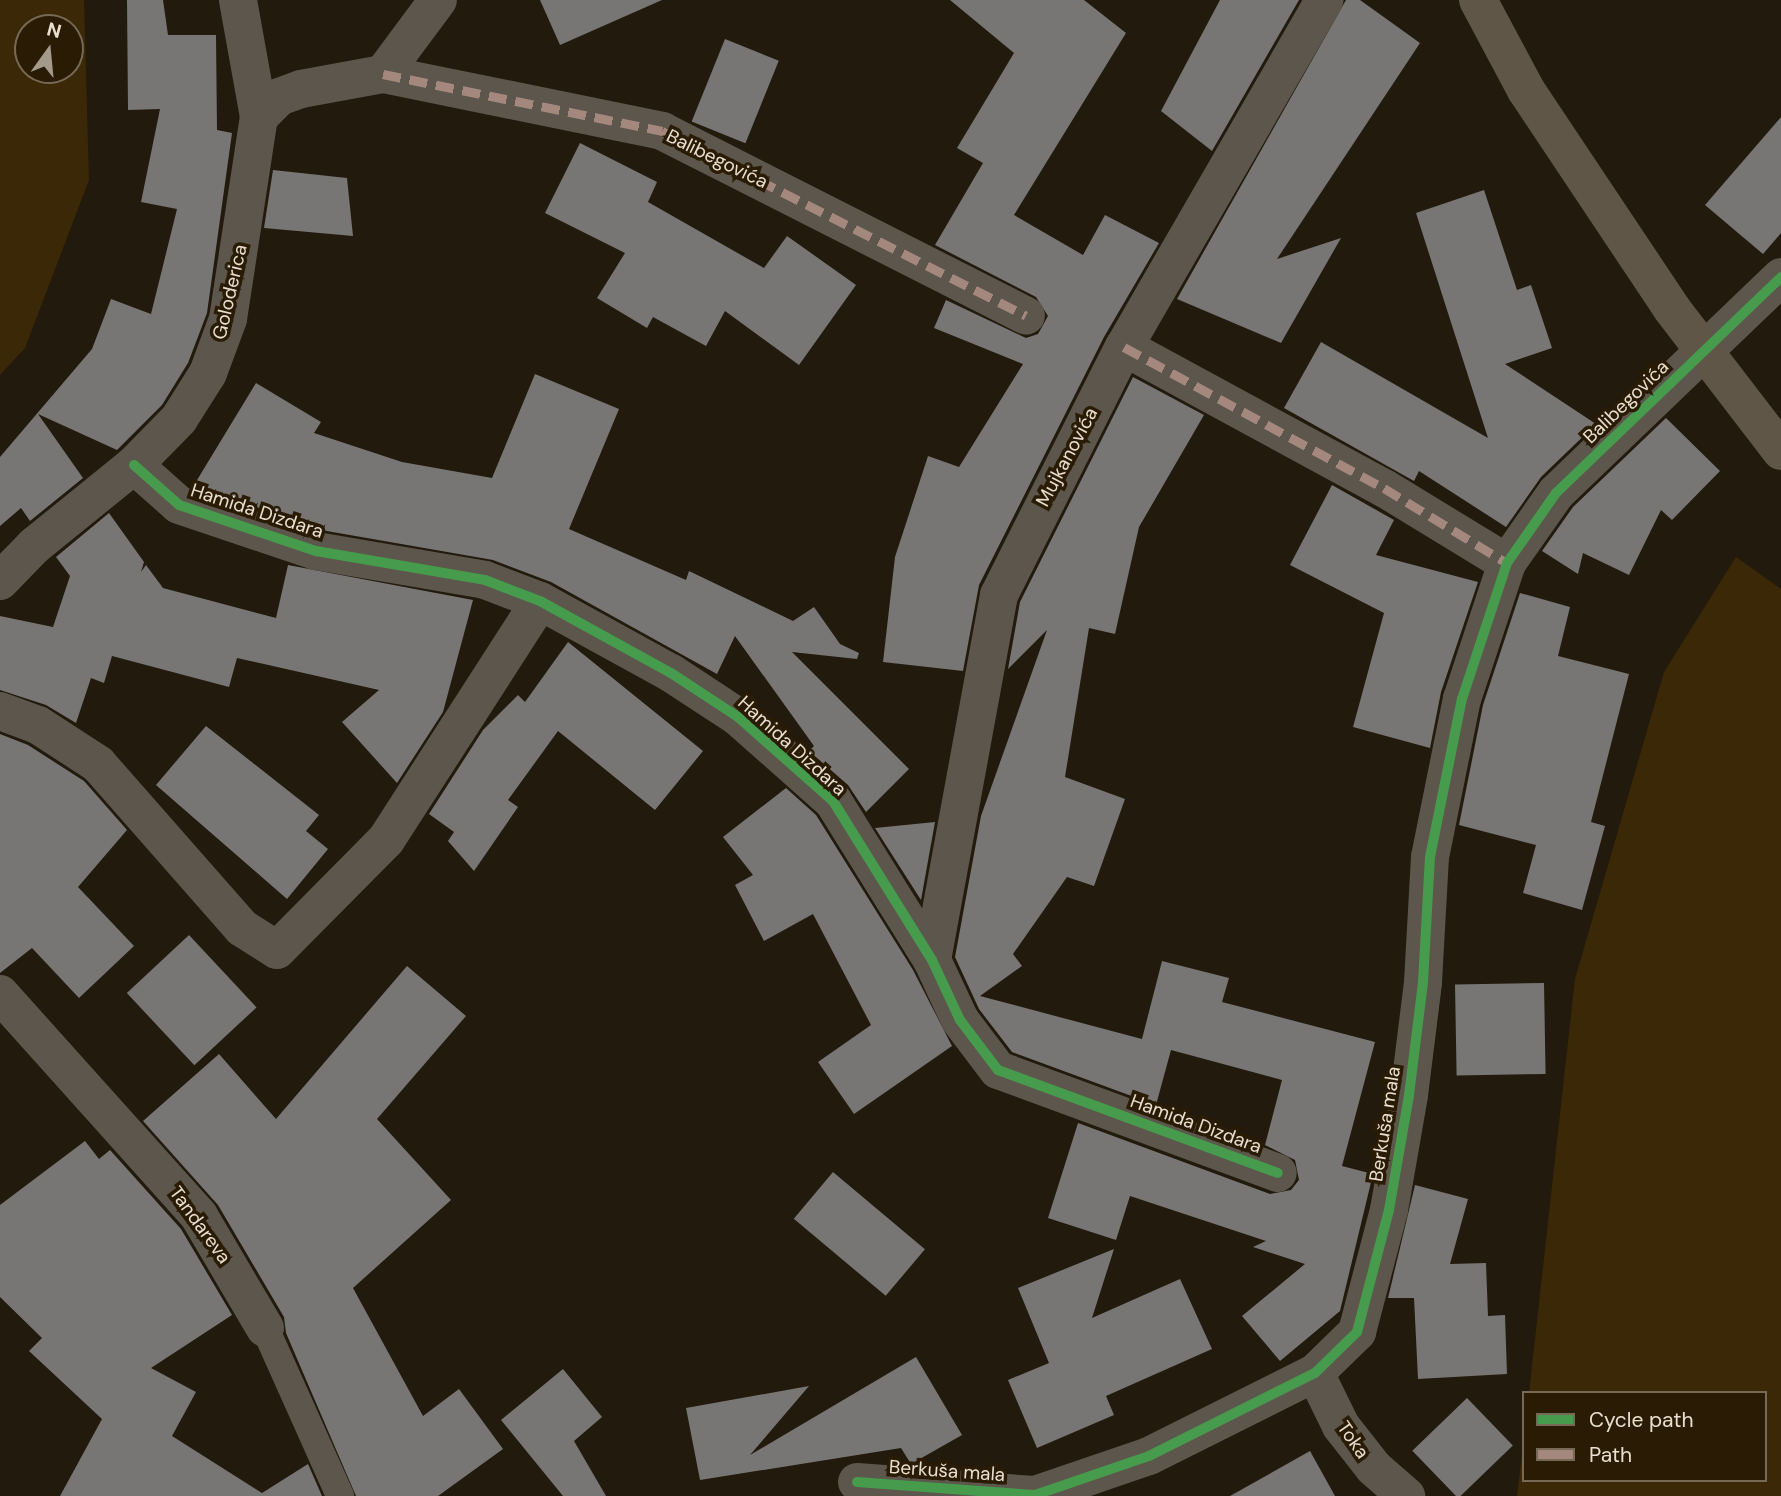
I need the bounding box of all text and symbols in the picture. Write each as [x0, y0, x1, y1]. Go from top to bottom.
north arrow [14, 14, 84, 84]
text: N [44, 16, 64, 44]
street label: Balibegovića [663, 125, 771, 193]
street label: Goloderica [208, 242, 252, 342]
street label: Balibegovića [1579, 356, 1673, 448]
street label: Mujkanovića [1031, 404, 1103, 510]
street label: Hamida Dizdara [188, 479, 326, 543]
street label: Hamida Dizdara [733, 691, 851, 801]
street label: Berkuša mala [1365, 1065, 1405, 1183]
street label: Hamida Dizdara [1127, 1090, 1265, 1158]
street label: Tandareva [164, 1182, 236, 1268]
legend [1522, 1391, 1767, 1482]
text: Cycle path [1589, 1406, 1694, 1434]
street label: Toka [1332, 1417, 1374, 1463]
text: Path [1589, 1441, 1632, 1469]
street label: Berkuša mala [888, 1456, 1006, 1486]

